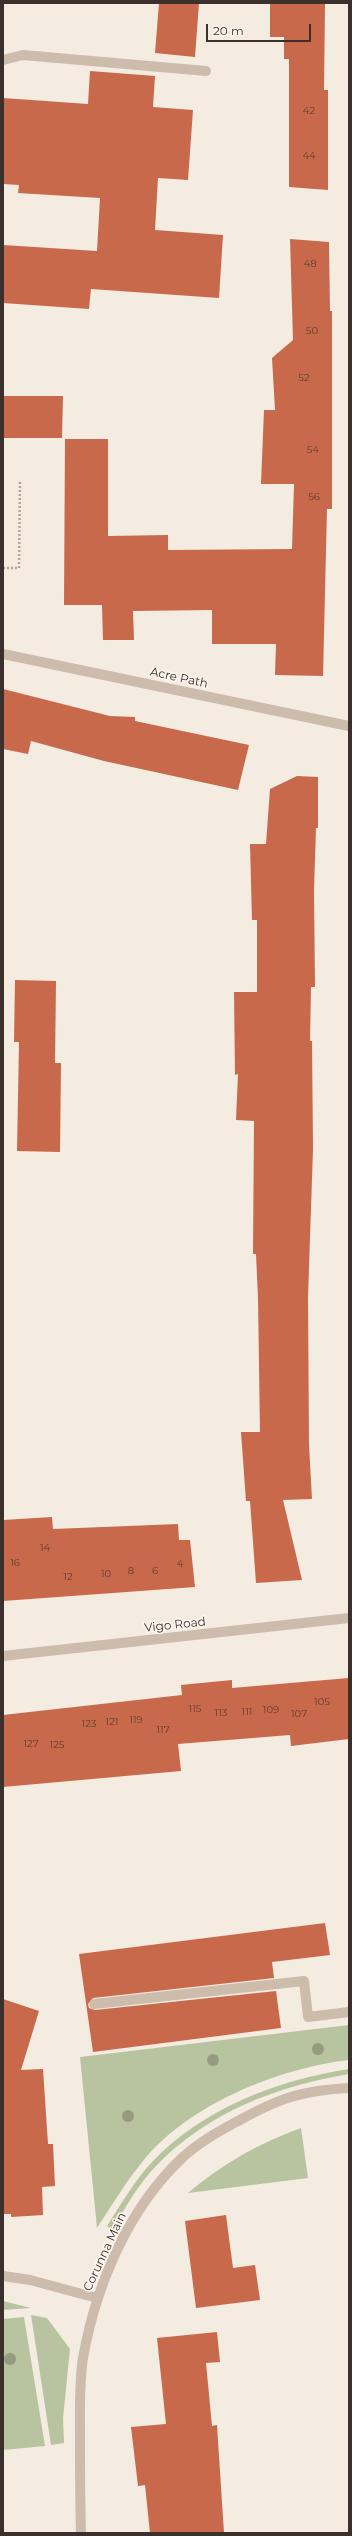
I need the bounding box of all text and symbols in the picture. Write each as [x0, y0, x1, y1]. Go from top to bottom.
scale bar [208, 16, 313, 42]
text: 20 m [213, 23, 244, 38]
house number: 42 [303, 105, 315, 117]
house number: 44 [302, 150, 316, 162]
house number: 48 [303, 258, 317, 270]
house number: 50 [306, 325, 318, 337]
house number: 52 [298, 372, 310, 384]
house number: 54 [307, 444, 319, 456]
house number: 56 [308, 491, 320, 503]
street label: Acre Path [149, 665, 209, 691]
house number: 14 [40, 1542, 50, 1554]
house number: 16 [10, 1557, 20, 1569]
house number: 4 [177, 1558, 183, 1570]
house number: 8 [128, 1565, 134, 1577]
house number: 6 [152, 1565, 158, 1577]
house number: 10 [101, 1568, 111, 1580]
house number: 12 [63, 1571, 73, 1583]
street label: Vigo Road [144, 1615, 206, 1635]
house number: 105 [314, 1696, 330, 1708]
house number: 115 [189, 1703, 201, 1715]
house number: 109 [263, 1704, 279, 1716]
house number: 111 [242, 1706, 252, 1718]
house number: 113 [215, 1707, 227, 1719]
house number: 107 [291, 1708, 307, 1720]
house number: 119 [129, 1714, 143, 1726]
house number: 121 [106, 1716, 118, 1728]
house number: 123 [82, 1718, 96, 1730]
house number: 117 [156, 1724, 170, 1736]
house number: 127 [23, 1738, 39, 1750]
house number: 125 [50, 1739, 64, 1751]
street label: Corunna Main [81, 2210, 129, 2294]

